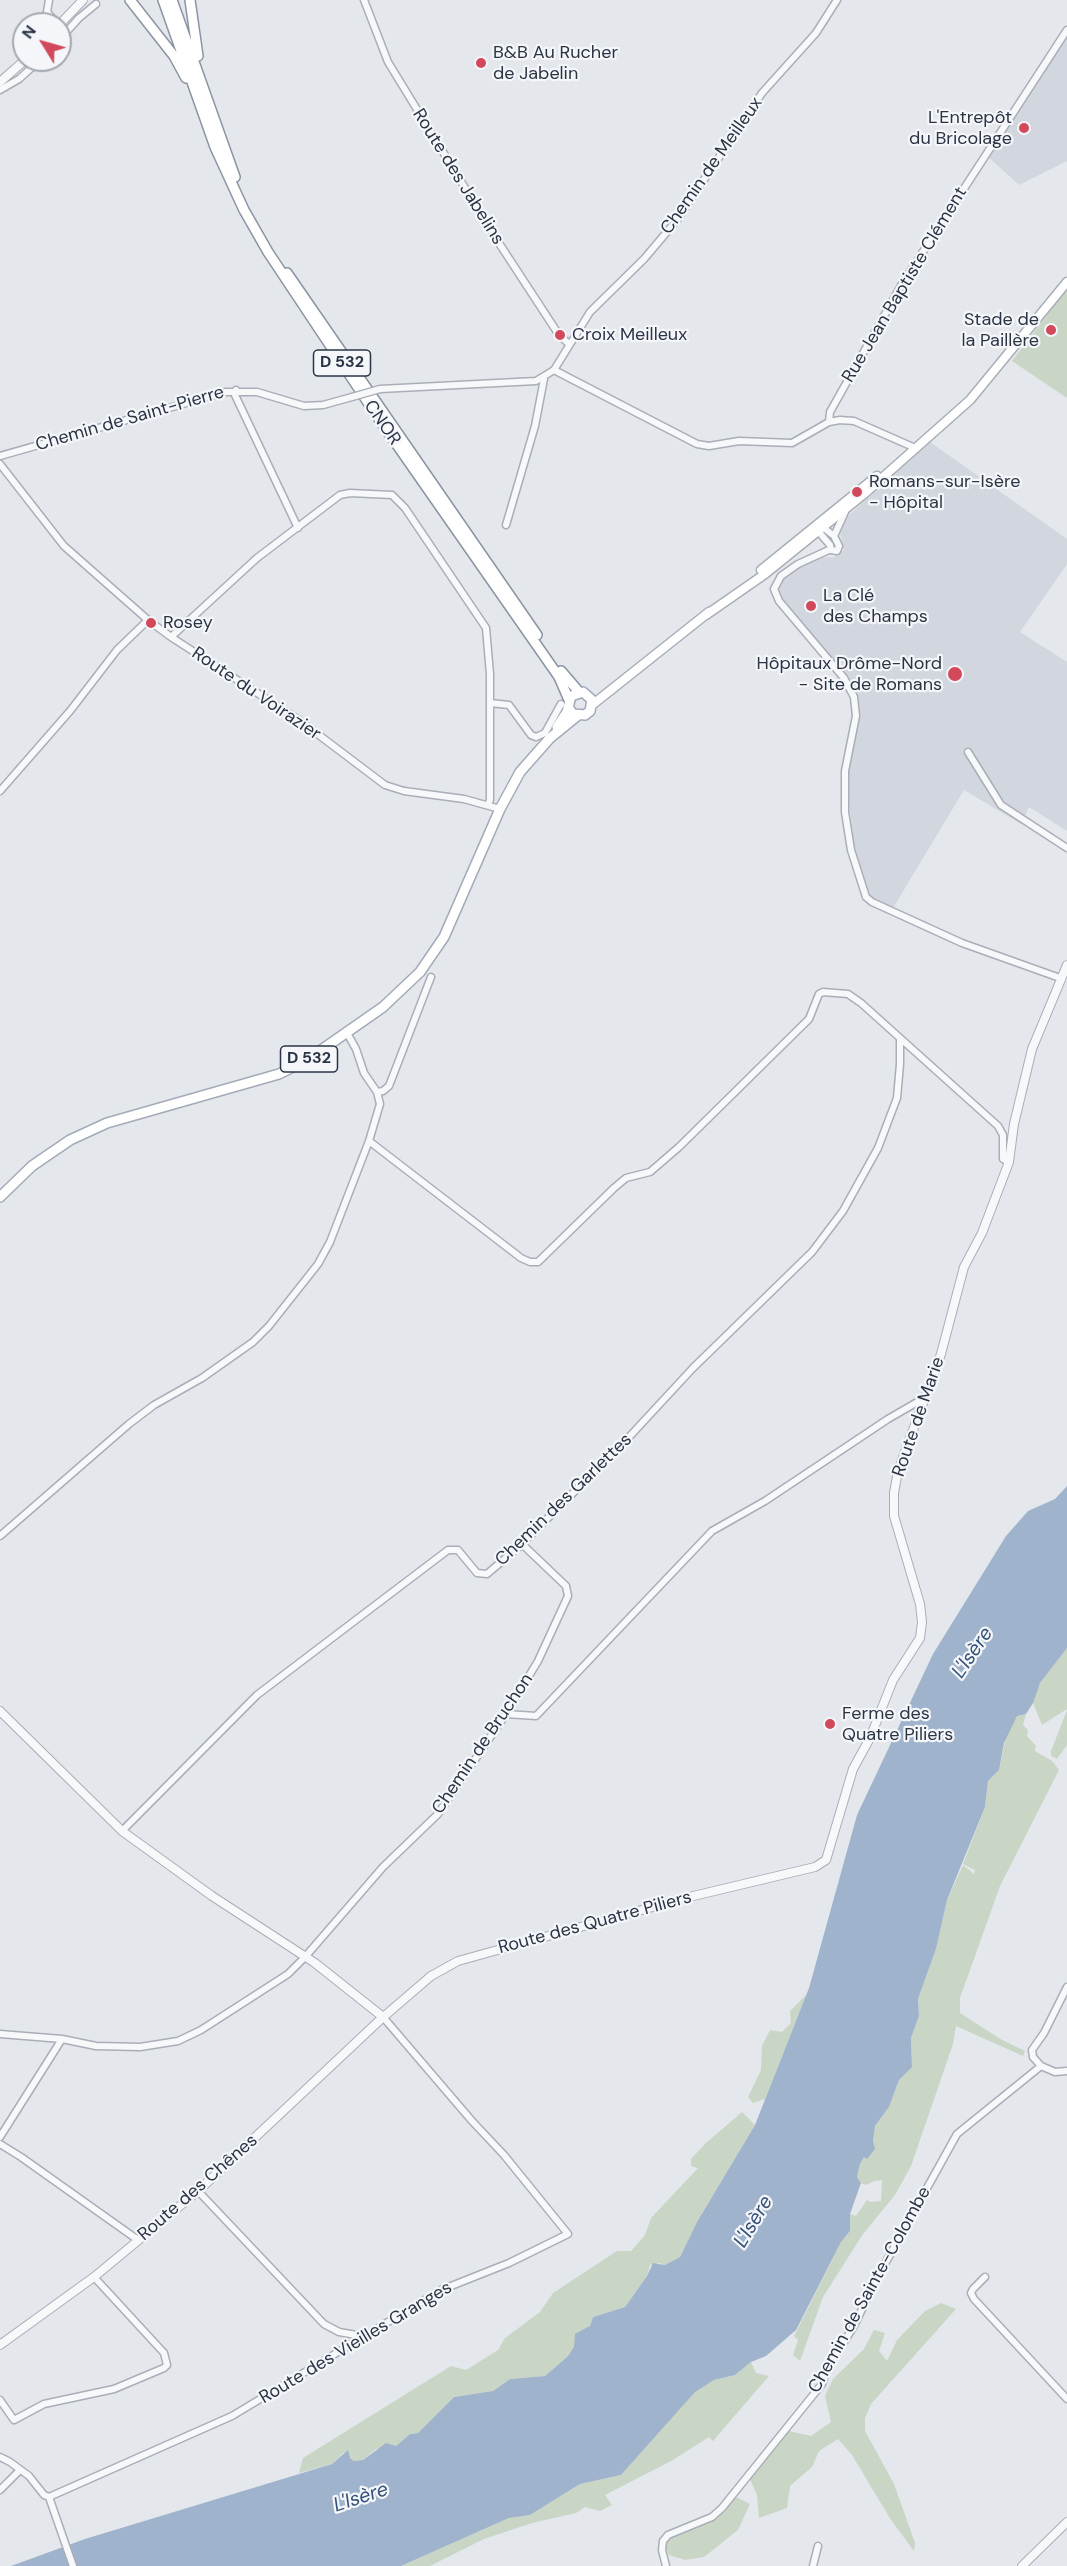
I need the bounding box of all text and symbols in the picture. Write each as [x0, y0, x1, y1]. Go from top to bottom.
north arrow [12, 12, 72, 72]
text: N [17, 21, 41, 43]
place label: B&B Au Rucher de Jabelin [493, 42, 618, 84]
marker: B&B Au Rucher de Jabelin [474, 56, 488, 70]
street label: Chemin de Meilleux [657, 93, 767, 239]
street label: Route des Jabelins [407, 105, 509, 249]
place label: L'Entrepôt du Bricolage [909, 107, 1012, 150]
marker: L'Entrepôt du Bricolage [1017, 121, 1031, 135]
street label: Rue Jean Baptiste Clément [838, 183, 972, 387]
place label: Stade de la Paillère [961, 309, 1039, 352]
marker: Stade de la Paillère [1044, 323, 1058, 337]
place label: Croix Meilleux [572, 324, 687, 346]
marker: Croix Meilleux [553, 328, 567, 342]
road number: D 532 [314, 350, 370, 376]
street label: Chemin de Saint-Pierre [33, 382, 227, 456]
street label: CNOR [359, 396, 405, 450]
place label: Romans-sur-Isère - Hôpital [869, 471, 1021, 514]
marker: Romans-sur-Isère - Hôpital [850, 485, 864, 499]
place label: La Clé des Champs [823, 585, 928, 628]
marker: La Clé des Champs [804, 599, 818, 613]
place label: Rosey [163, 612, 213, 634]
marker: Rosey [144, 616, 158, 630]
street label: Route du Voirazier [187, 643, 325, 745]
place label: Hôpitaux Drôme-Nord - Site de Romans [757, 653, 942, 696]
marker: Hôpitaux Drôme-Nord - Site de Romans [946, 665, 964, 683]
road number: D 532 [280, 1046, 338, 1072]
street label: Route de Marie [888, 1354, 950, 1480]
street label: Chemin des Garlettes [491, 1429, 637, 1571]
water label: L'Isère [947, 1623, 999, 1683]
street label: Chemin de Bruchon [428, 1670, 538, 1818]
place label: Ferme des Quatre Piliers [842, 1703, 953, 1746]
marker: Ferme des Quatre Piliers [823, 1717, 837, 1731]
street label: Route des Quatre Piliers [496, 1887, 694, 1959]
street label: Route des Chênes [134, 2130, 262, 2246]
street label: Chemin de Sainte-Colombe [804, 2183, 936, 2397]
water label: L'Isère [729, 2192, 779, 2252]
street label: Route des Vieilles Granges [256, 2277, 456, 2409]
water label: L'Isère [331, 2478, 391, 2518]

